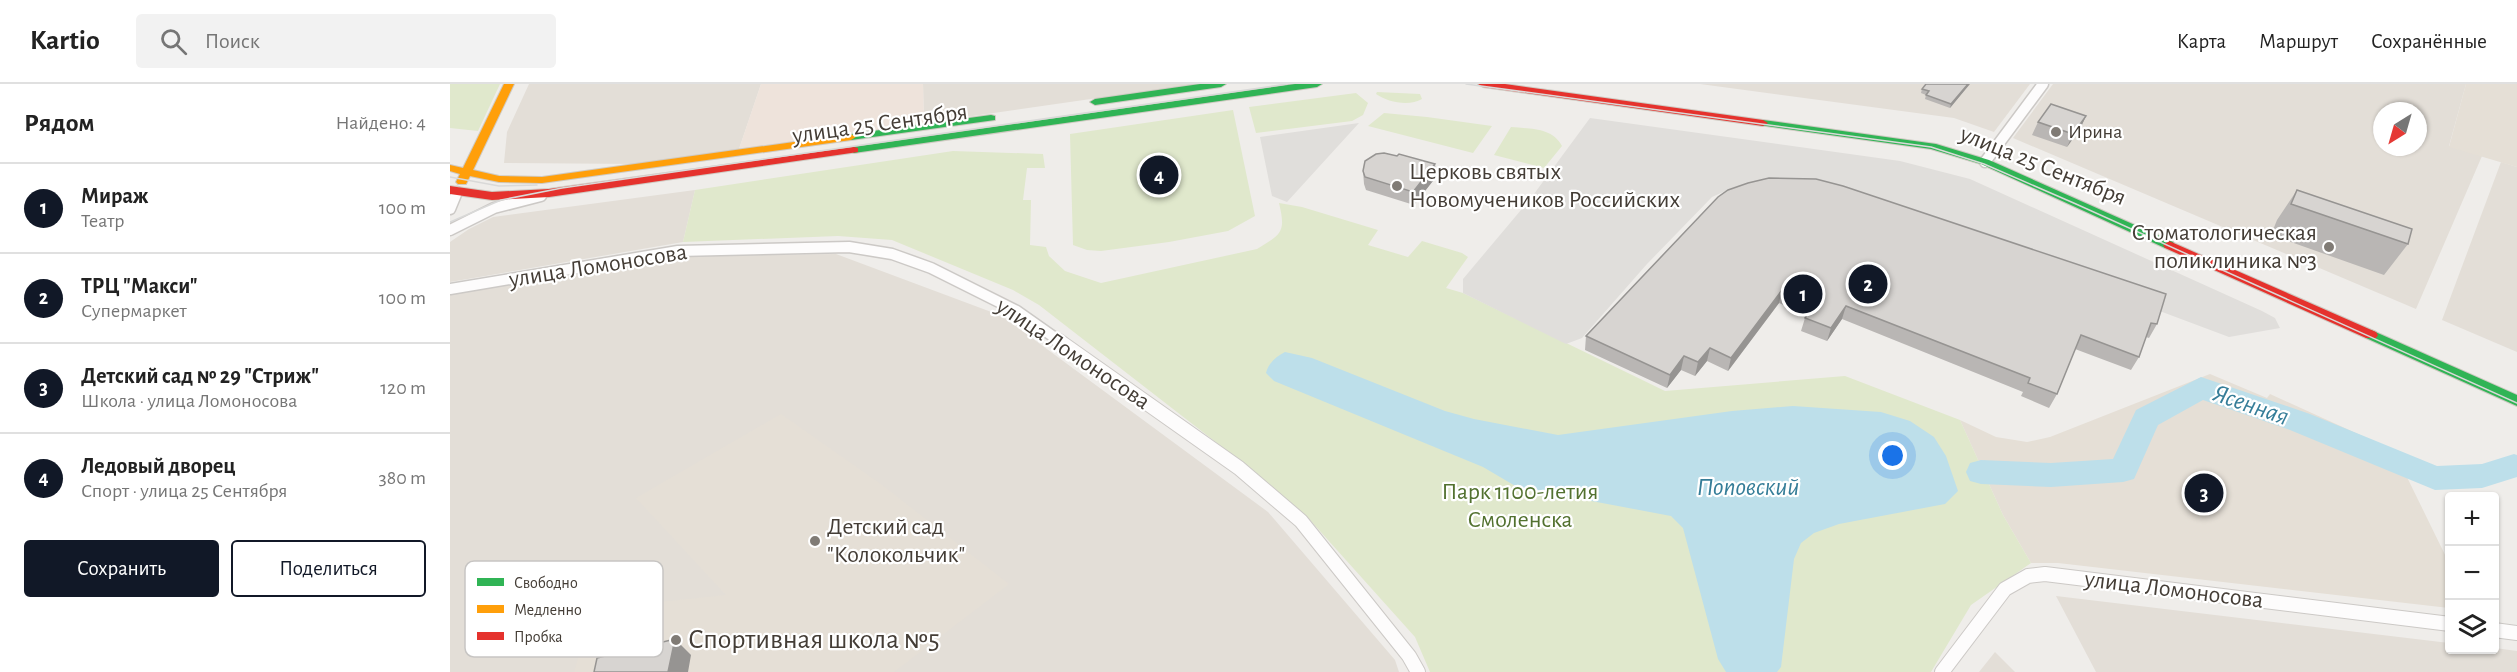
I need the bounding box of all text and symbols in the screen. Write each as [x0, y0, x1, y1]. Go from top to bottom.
search box [136, 14, 556, 68]
icon: search [157, 25, 190, 58]
text: Kartio [30, 27, 100, 55]
text: Поиск [205, 30, 260, 52]
text: Карта [2177, 31, 2226, 52]
text: Маршрут [2259, 31, 2338, 52]
text: Сохранённые [2371, 31, 2487, 52]
street label: улица 25 Сентября [790, 100, 969, 148]
north arrow [2373, 102, 2427, 156]
text: Рядом [24, 110, 95, 136]
text: Найдено: 4 [336, 113, 426, 133]
street label: улица 25 Сентября [1956, 121, 2129, 210]
place label: Ирина [2068, 122, 2122, 142]
marker: Ирина [2049, 125, 2063, 139]
pin: 4 [1140, 152, 1178, 197]
place label: Церковь святых Новомучеников Российских [1409, 160, 1680, 212]
marker: Церковь святых Новомучеников Российских [1390, 179, 1404, 193]
text: Мираж [81, 185, 149, 207]
text: 1 [40, 198, 47, 218]
text: 100 m [379, 198, 426, 218]
text: Театр [81, 211, 125, 231]
place label: Стоматологическая поликлиника №3 [2131, 221, 2317, 273]
street label: улица Ломоносова [506, 240, 689, 292]
marker: Стоматологическая поликлиника №3 [2322, 240, 2336, 254]
pin: 2 [1848, 262, 1888, 306]
pin: 1 [1784, 272, 1822, 316]
text: ТРЦ "Макси" [81, 275, 197, 297]
text: 2 [39, 288, 48, 308]
text: 100 m [379, 288, 426, 308]
street label: улица Ломоносова [991, 293, 1154, 414]
text: Супермаркет [81, 301, 187, 321]
text: Детский сад № 29 "Стриж" [81, 365, 319, 387]
text: 3 [39, 378, 48, 398]
text: 120 m [380, 378, 426, 398]
water label: Ясенная [2210, 380, 2292, 430]
text: Школа · улица Ломоносова [81, 391, 297, 411]
your location [1878, 441, 1907, 470]
text: Ледовый дворец [81, 455, 236, 477]
text: 4 [38, 468, 49, 488]
text: 380 m [378, 468, 426, 488]
pin: 3 [2184, 470, 2224, 516]
water label: Поповский [1697, 474, 1799, 500]
park label: Парк 1100-летия Смоленска [1441, 480, 1599, 532]
text: Спорт · улица 25 Сентября [81, 481, 287, 501]
map controls [2445, 492, 2499, 654]
button: + [2445, 492, 2499, 546]
place label: Детский сад "Колокольчик" [827, 515, 965, 567]
marker: Детский сад "Колокольчик" [808, 534, 822, 548]
button: Сохранить [24, 540, 219, 597]
button: Поделиться [231, 540, 426, 597]
button: − [2445, 546, 2499, 600]
legend [465, 561, 663, 657]
street label: улица Ломоносова [2082, 567, 2265, 613]
text: Свободно [514, 575, 578, 591]
button: layers [2445, 600, 2499, 654]
text: Медленно [514, 602, 582, 618]
place label: Спортивная школа №5 [688, 626, 940, 654]
text: Пробка [514, 629, 563, 645]
marker: Спортивная школа №5 [669, 633, 683, 647]

